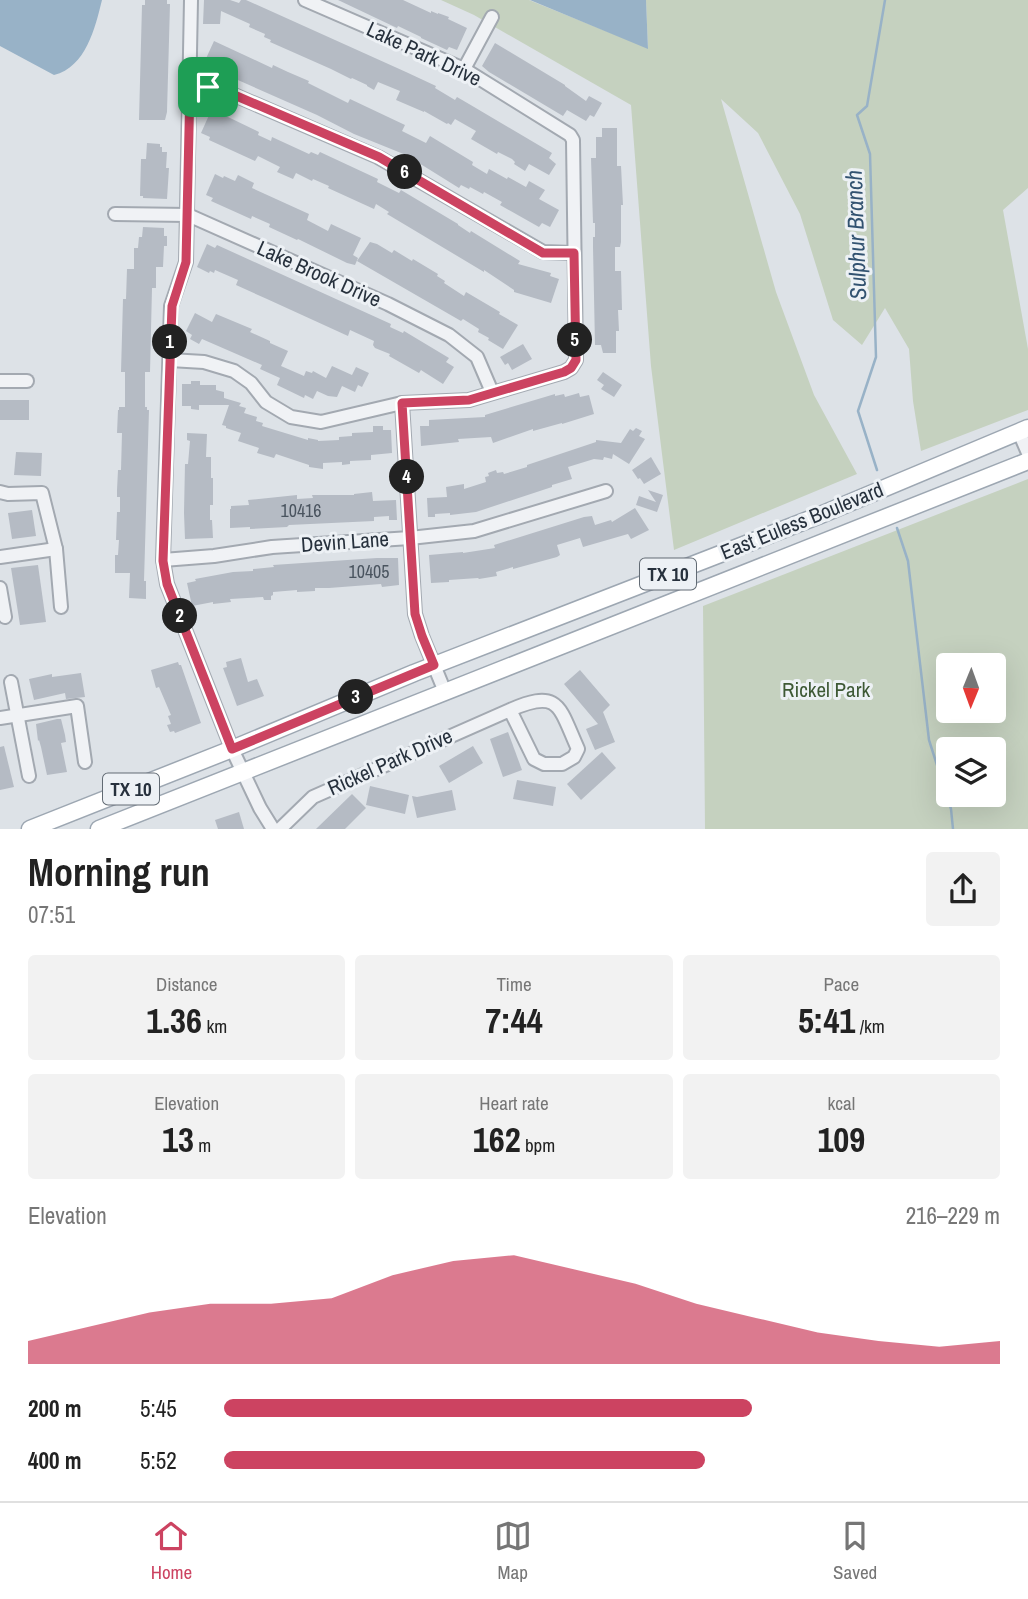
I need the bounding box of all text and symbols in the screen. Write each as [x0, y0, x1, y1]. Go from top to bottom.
street label: Lake Park Drive [362, 14, 486, 93]
pin [178, 57, 238, 117]
icon: arrive [189, 68, 227, 106]
pin: 6 [388, 154, 422, 190]
text: 6 [400, 158, 409, 184]
water label: Sulphur Branch [838, 170, 873, 301]
street label: Lake Brook Drive [253, 233, 386, 314]
pin: 5 [558, 322, 592, 358]
pin: 1 [152, 324, 188, 360]
text: 5 [570, 326, 579, 352]
text: 1 [165, 328, 174, 354]
pin: 4 [390, 460, 424, 494]
text: 4 [402, 463, 411, 489]
street label: East Euless Boulevard [716, 475, 888, 566]
house number: 10416 [280, 498, 322, 523]
street label: Devin Lane [300, 524, 390, 559]
road number: TX 10 [640, 558, 696, 590]
house number: 10405 [348, 559, 390, 584]
pin: 2 [162, 598, 198, 634]
text: 2 [175, 602, 184, 628]
north arrow [936, 653, 1006, 723]
map controls [936, 653, 1006, 807]
park label: Rickel Park [782, 675, 870, 704]
pin: 3 [338, 680, 374, 714]
text: 3 [351, 683, 360, 709]
street label: Rickel Park Drive [323, 721, 457, 802]
button: layers [936, 737, 1006, 807]
road number: TX 10 [103, 774, 159, 804]
text: Morning run [28, 847, 210, 898]
button: share [926, 852, 1000, 926]
text: 07:51 [28, 899, 75, 930]
text: Distance [156, 971, 217, 997]
text: Time [496, 971, 532, 997]
text: Pace [824, 971, 859, 997]
text: 1.36 [146, 997, 202, 1044]
text: 7:44 [485, 997, 543, 1044]
text: 5:41 [798, 997, 855, 1044]
text: km [202, 1013, 227, 1039]
text: /km [855, 1013, 885, 1039]
text: Elevation [154, 1090, 219, 1116]
text: Heart rate [479, 1090, 549, 1116]
text: kcal [827, 1090, 855, 1116]
text: 13 [162, 1116, 194, 1163]
text: 162 [473, 1116, 521, 1163]
text: 109 [817, 1116, 865, 1163]
text: m [194, 1132, 211, 1158]
text: bpm [521, 1132, 555, 1158]
text: Elevation [28, 1200, 107, 1231]
text: 216–229 m [906, 1200, 1000, 1231]
text: 200 m [28, 1393, 81, 1424]
text: 5:45 [140, 1393, 177, 1424]
text: 400 m [28, 1445, 81, 1476]
text: 5:52 [140, 1445, 177, 1476]
tab: Home [151, 1517, 192, 1585]
tab: Map [494, 1517, 532, 1585]
tab: Saved [833, 1517, 877, 1585]

